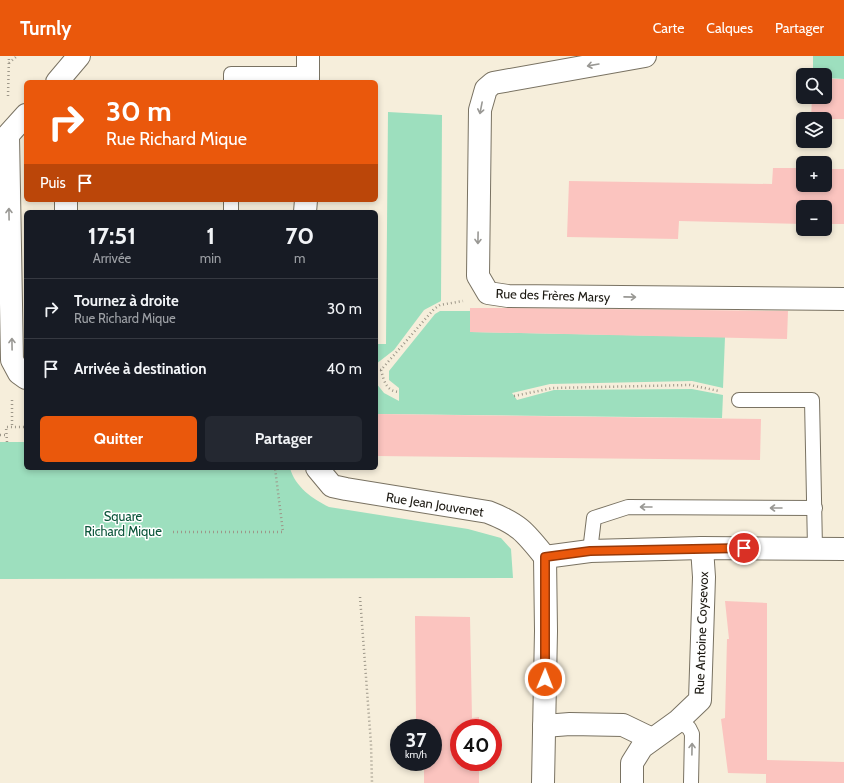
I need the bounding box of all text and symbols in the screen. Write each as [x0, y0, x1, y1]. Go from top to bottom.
text: Turnly [20, 17, 71, 40]
text: Carte [653, 19, 684, 37]
text: Calques [706, 19, 753, 37]
text: Partager [775, 19, 824, 37]
one-way arrow [586, 62, 599, 70]
map controls [796, 68, 832, 236]
button: search [796, 68, 832, 104]
text: 30 m [106, 94, 172, 128]
icon: right [40, 96, 92, 148]
one-way arrow [476, 101, 484, 114]
button: layers [796, 112, 832, 148]
text: Rue Richard Mique [106, 128, 247, 150]
button: + [796, 156, 832, 192]
icon: arrive [74, 172, 96, 194]
text: Puis [40, 174, 66, 192]
button: − [796, 200, 832, 236]
one-way arrow [5, 208, 13, 221]
text: 17:51 [88, 221, 136, 250]
text: 1 [206, 221, 215, 250]
text: 70 [285, 221, 314, 250]
one-way arrow [474, 231, 482, 244]
text: Arrivée [93, 250, 131, 266]
text: min [200, 250, 221, 266]
text: m [294, 250, 305, 266]
street label: Rue des Frères Marsy [495, 285, 611, 305]
text: Tournez à droite [74, 292, 179, 310]
one-way arrow [623, 293, 636, 301]
icon: right [40, 298, 62, 320]
text: 30 m [327, 300, 362, 318]
text: Rue Richard Mique [74, 310, 176, 326]
one-way arrow [8, 338, 16, 351]
icon: arrive [40, 358, 62, 380]
text: Arrivée à destination [74, 360, 206, 378]
text: 40 m [326, 360, 362, 378]
button: Quitter [40, 416, 197, 462]
button: Partager [205, 416, 362, 462]
street label: Rue Jean Jouvenet [385, 488, 486, 520]
one-way arrow [640, 503, 653, 511]
one-way arrow [770, 504, 783, 512]
park label: Square Richard Mique [84, 508, 162, 539]
pin [727, 531, 761, 565]
icon: arrive [733, 537, 755, 559]
street label: Rue Antoine Coysevox [691, 570, 711, 695]
position arrow [524, 658, 566, 700]
speed limit sign: 40 [450, 719, 502, 771]
text: 37 [406, 728, 426, 752]
one-way arrow [688, 743, 696, 756]
text: km/h [405, 748, 427, 761]

